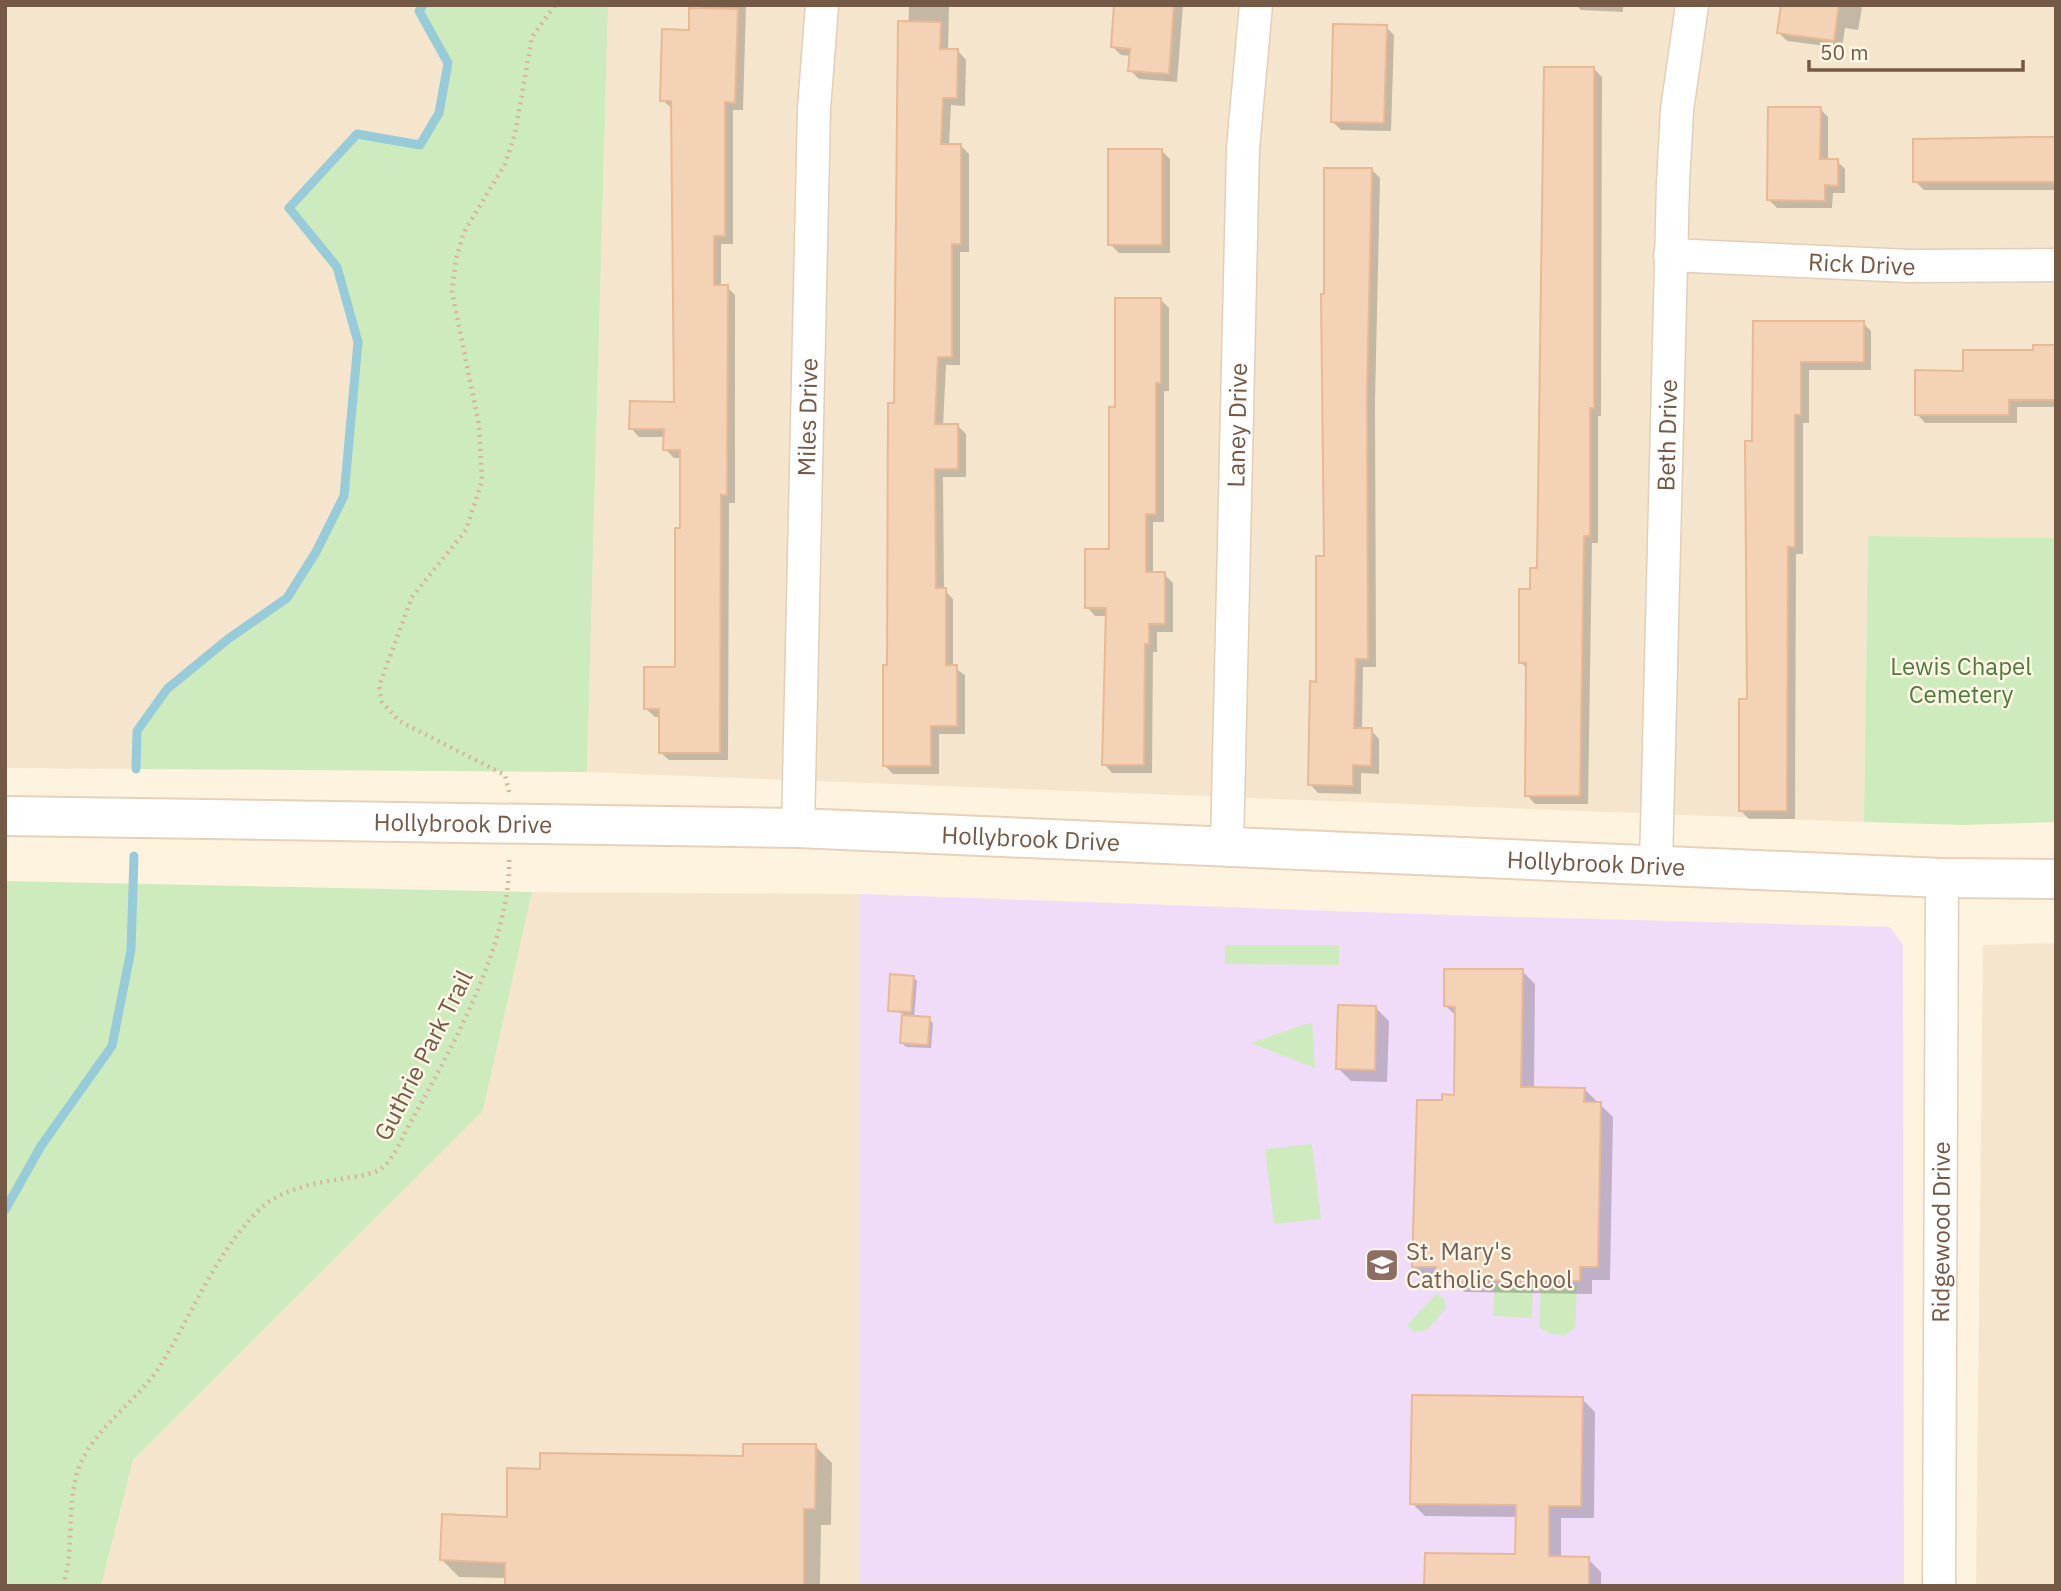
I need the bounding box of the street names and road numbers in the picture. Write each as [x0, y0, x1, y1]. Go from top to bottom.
street label: Rick Drive [1807, 245, 1916, 282]
street label: Miles Drive [790, 358, 824, 477]
street label: Laney Drive [1219, 362, 1254, 488]
street label: Beth Drive [1649, 379, 1684, 492]
street label: Hollybrook Drive [373, 806, 553, 840]
street label: Hollybrook Drive [941, 818, 1121, 858]
street label: Hollybrook Drive [1506, 843, 1686, 883]
street label: Guthrie Park Trail [366, 964, 480, 1146]
street label: Ridgewood Drive [1924, 1141, 1957, 1323]

